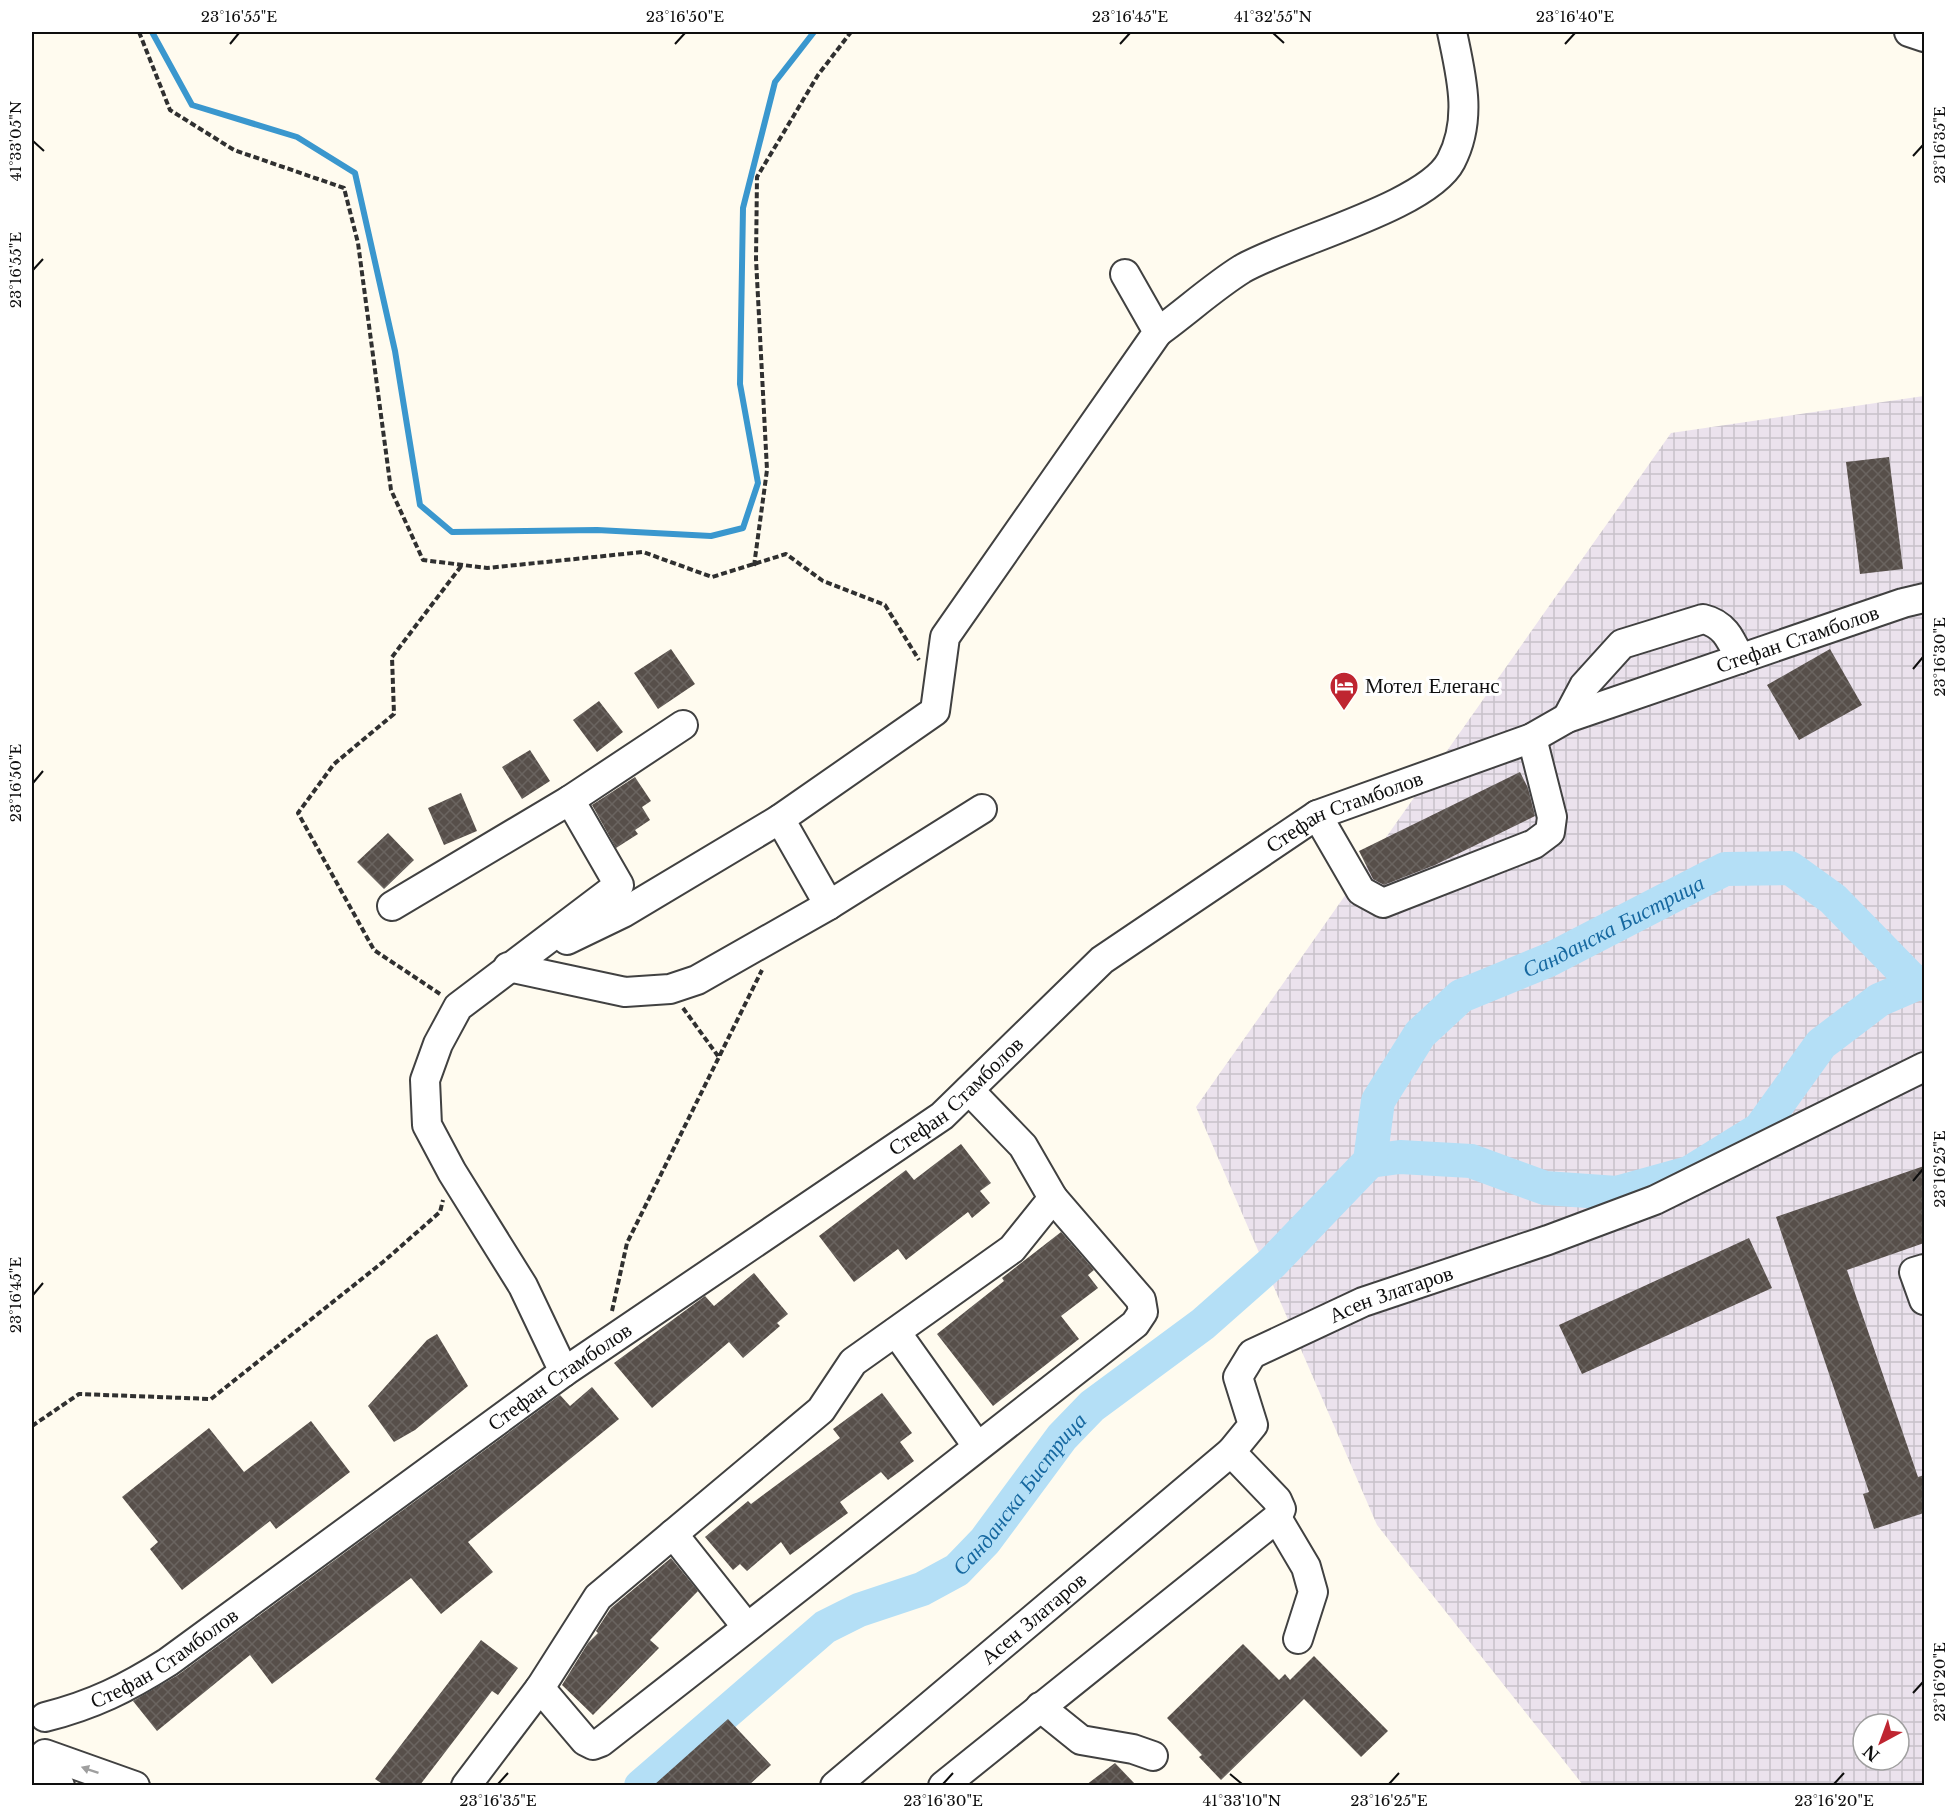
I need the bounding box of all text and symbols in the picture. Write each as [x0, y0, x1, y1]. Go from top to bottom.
text: 23°16'55"E [201, 7, 277, 26]
text: 23°16'50"E [646, 7, 724, 26]
text: 23°16'45"E [1092, 7, 1168, 26]
text: 41°32'55"N [1234, 7, 1312, 26]
text: 23°16'40"E [1536, 7, 1614, 26]
text: 41°33'05"N [6, 101, 25, 181]
text: 23°16'35"E [1930, 106, 1949, 184]
text: 23°16'55"E [6, 232, 25, 308]
street label: Стефан Стамболов [1713, 599, 1883, 679]
text: 23°16'30"E [1930, 617, 1949, 697]
hotel icon: Мотел Елеганс [1328, 670, 1360, 712]
place label: Мотел Елеганс [1365, 673, 1500, 699]
text: 23°16'50"E [6, 744, 25, 822]
street label: Стефан Стамболов [1261, 765, 1427, 859]
water label: Санданска Бистрица [1519, 869, 1709, 983]
street label: Стефан Стамболов [883, 1031, 1029, 1161]
text: 23°16'25"E [1930, 1130, 1949, 1208]
text: 23°16'45"E [6, 1257, 25, 1333]
street label: Асен Златаров [1325, 1260, 1456, 1329]
street label: Стефан Стамболов [483, 1317, 637, 1436]
water label: Санданска Бистрица [947, 1407, 1092, 1581]
street label: Асен Златаров [976, 1566, 1092, 1670]
street label: Стефан Стамболов [87, 1602, 243, 1714]
text: 23°16'20"E [1930, 1642, 1949, 1722]
north arrow [1851, 1712, 1911, 1772]
text: N [1859, 1741, 1883, 1766]
one-way arrow [81, 1764, 99, 1774]
text: 23°16'35"E [459, 1791, 537, 1810]
text: 23°16'30"E [903, 1791, 983, 1810]
text: 41°33'10"N [1203, 1791, 1281, 1810]
text: 23°16'25"E [1350, 1791, 1428, 1810]
text: 23°16'20"E [1794, 1791, 1874, 1810]

